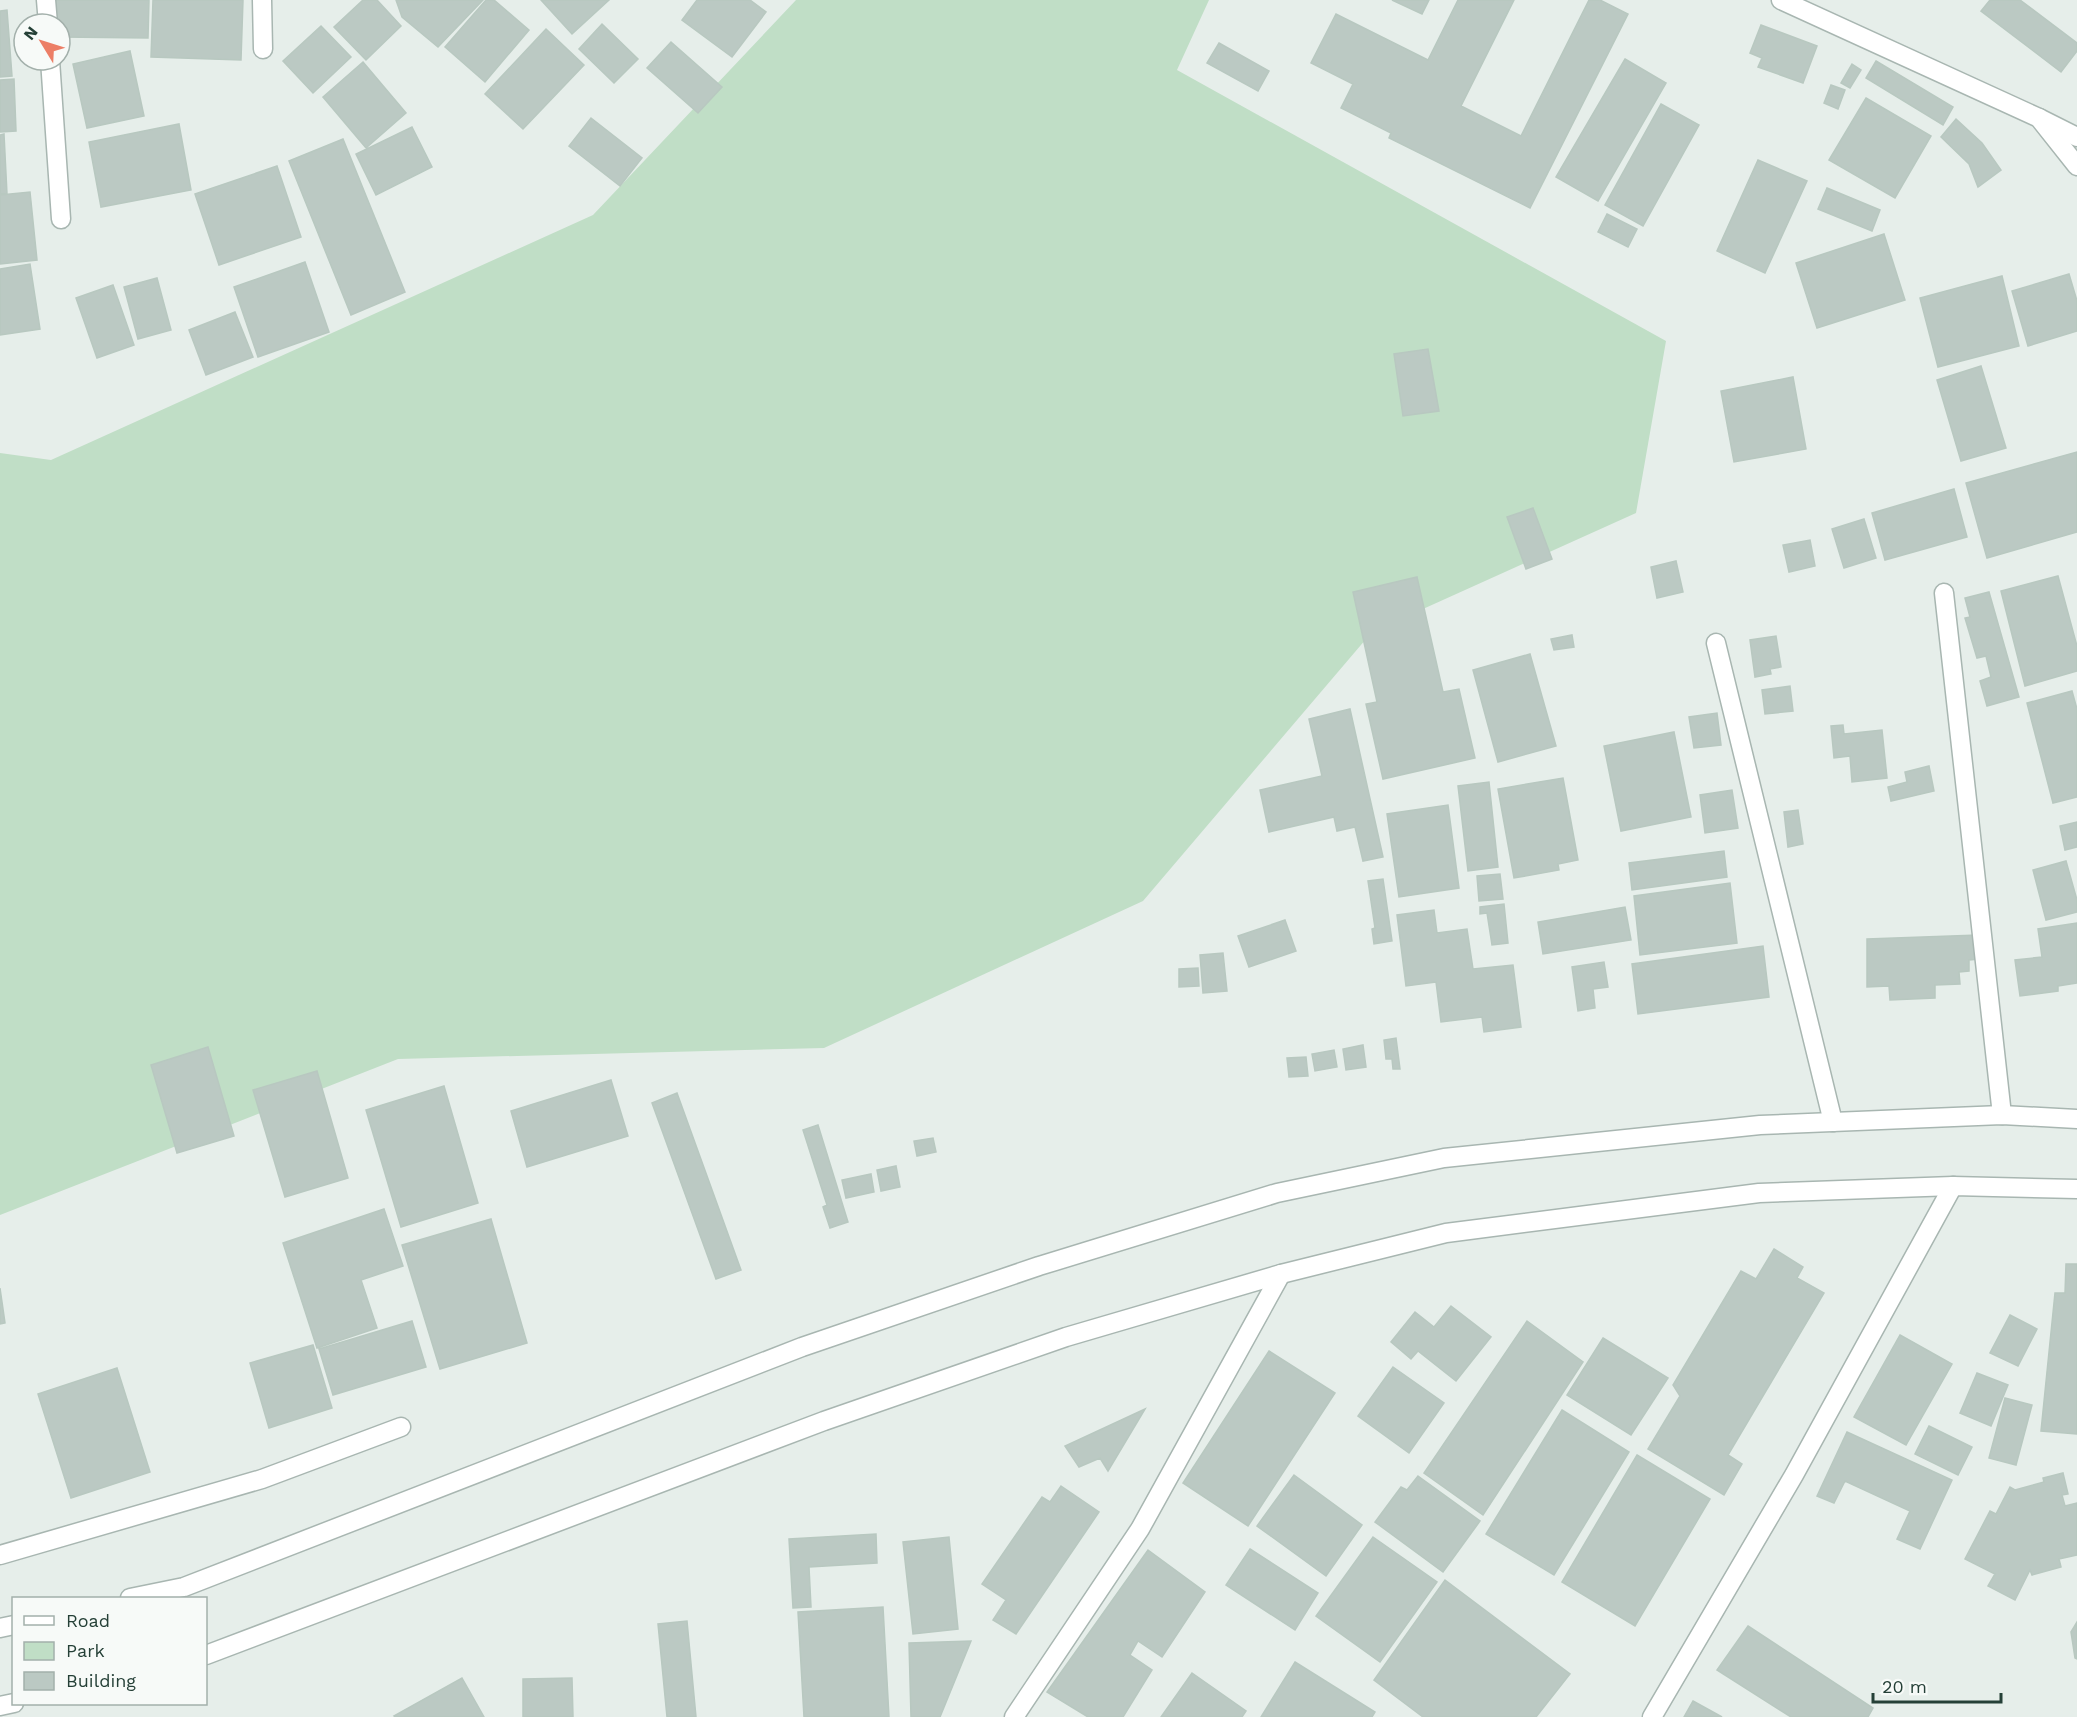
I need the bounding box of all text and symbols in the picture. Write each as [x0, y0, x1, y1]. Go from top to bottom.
north arrow [12, 12, 72, 72]
text: N [19, 23, 42, 44]
legend [12, 1597, 207, 1705]
text: Road [66, 1610, 110, 1631]
text: Park [66, 1640, 105, 1661]
scale bar [1873, 1666, 2000, 1704]
text: Building [66, 1670, 136, 1691]
text: 20 m [1882, 1676, 1927, 1697]

